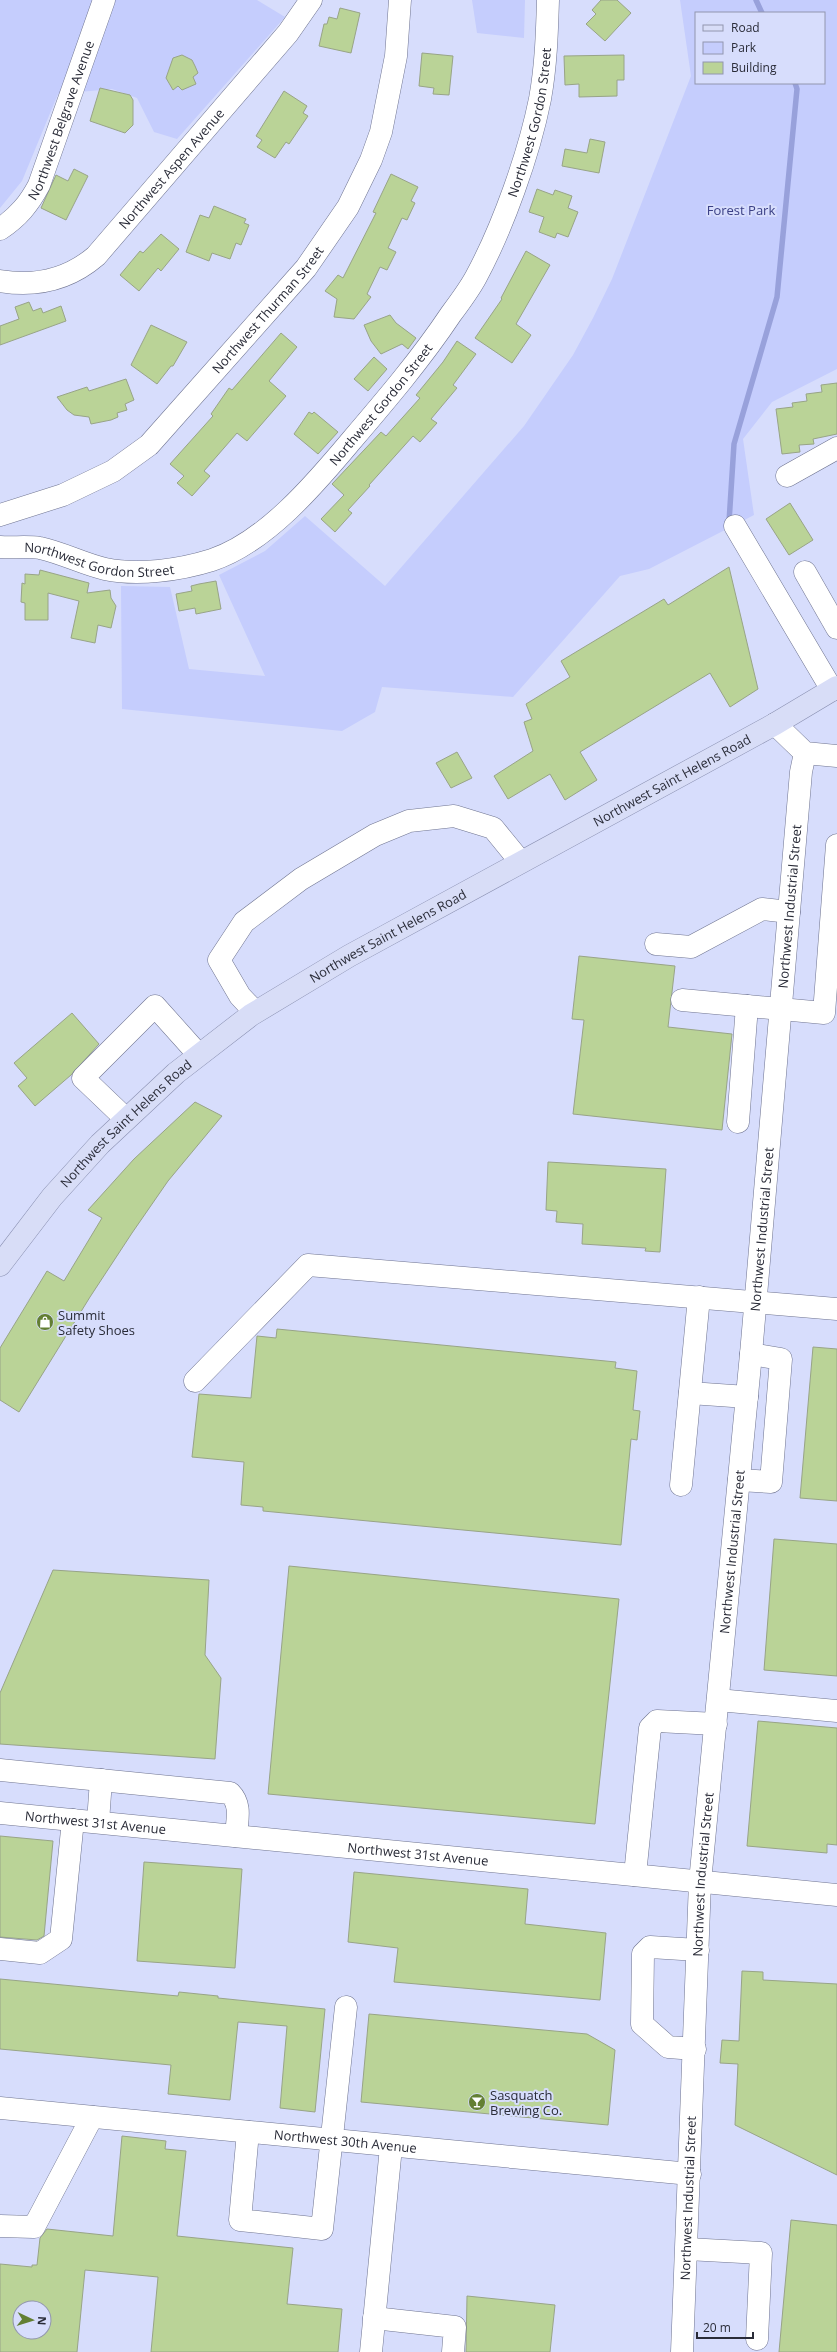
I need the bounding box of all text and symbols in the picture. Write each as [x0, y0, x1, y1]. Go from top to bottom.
legend [695, 12, 825, 84]
text: Road [731, 19, 760, 36]
street label: Northwest Belgrave Avenue [23, 38, 98, 203]
text: Park [731, 39, 757, 56]
street label: Northwest Gordon Street [503, 47, 555, 200]
text: Building [731, 59, 777, 76]
street label: Northwest Aspen Avenue [114, 105, 228, 233]
park label: Forest Park [707, 201, 775, 219]
street label: Northwest Thurman Street [208, 242, 328, 377]
street label: Northwest Gordon Street [325, 339, 437, 469]
street label: Northwest Gordon Street [24, 538, 176, 581]
street label: Northwest Saint Helens Road [590, 730, 754, 830]
street label: Northwest Industrial Street [773, 823, 805, 989]
street label: Northwest Saint Helens Road [306, 885, 469, 987]
street label: Northwest Saint Helens Road [56, 1055, 195, 1191]
street label: Northwest Industrial Street [746, 1146, 778, 1312]
place label: Summit Safety Shoes [58, 1306, 135, 1339]
shop icon: Summit Safety Shoes [35, 1312, 55, 1332]
street label: Northwest Industrial Street [715, 1469, 749, 1635]
street label: Northwest Industrial Street [688, 1791, 718, 1957]
street label: Northwest 31st Avenue [24, 1806, 167, 1838]
street label: Northwest 31st Avenue [347, 1838, 489, 1870]
place label: Sasquatch Brewing Co. [490, 2086, 562, 2119]
bar icon: Sasquatch Brewing Co. [467, 2092, 487, 2112]
street label: Northwest Industrial Street [676, 2115, 700, 2281]
street label: Northwest 30th Avenue [273, 2125, 418, 2157]
north arrow [12, 2300, 52, 2340]
scale bar [697, 2314, 753, 2340]
text: N [35, 2316, 50, 2326]
text: 20 m [703, 2319, 731, 2336]

